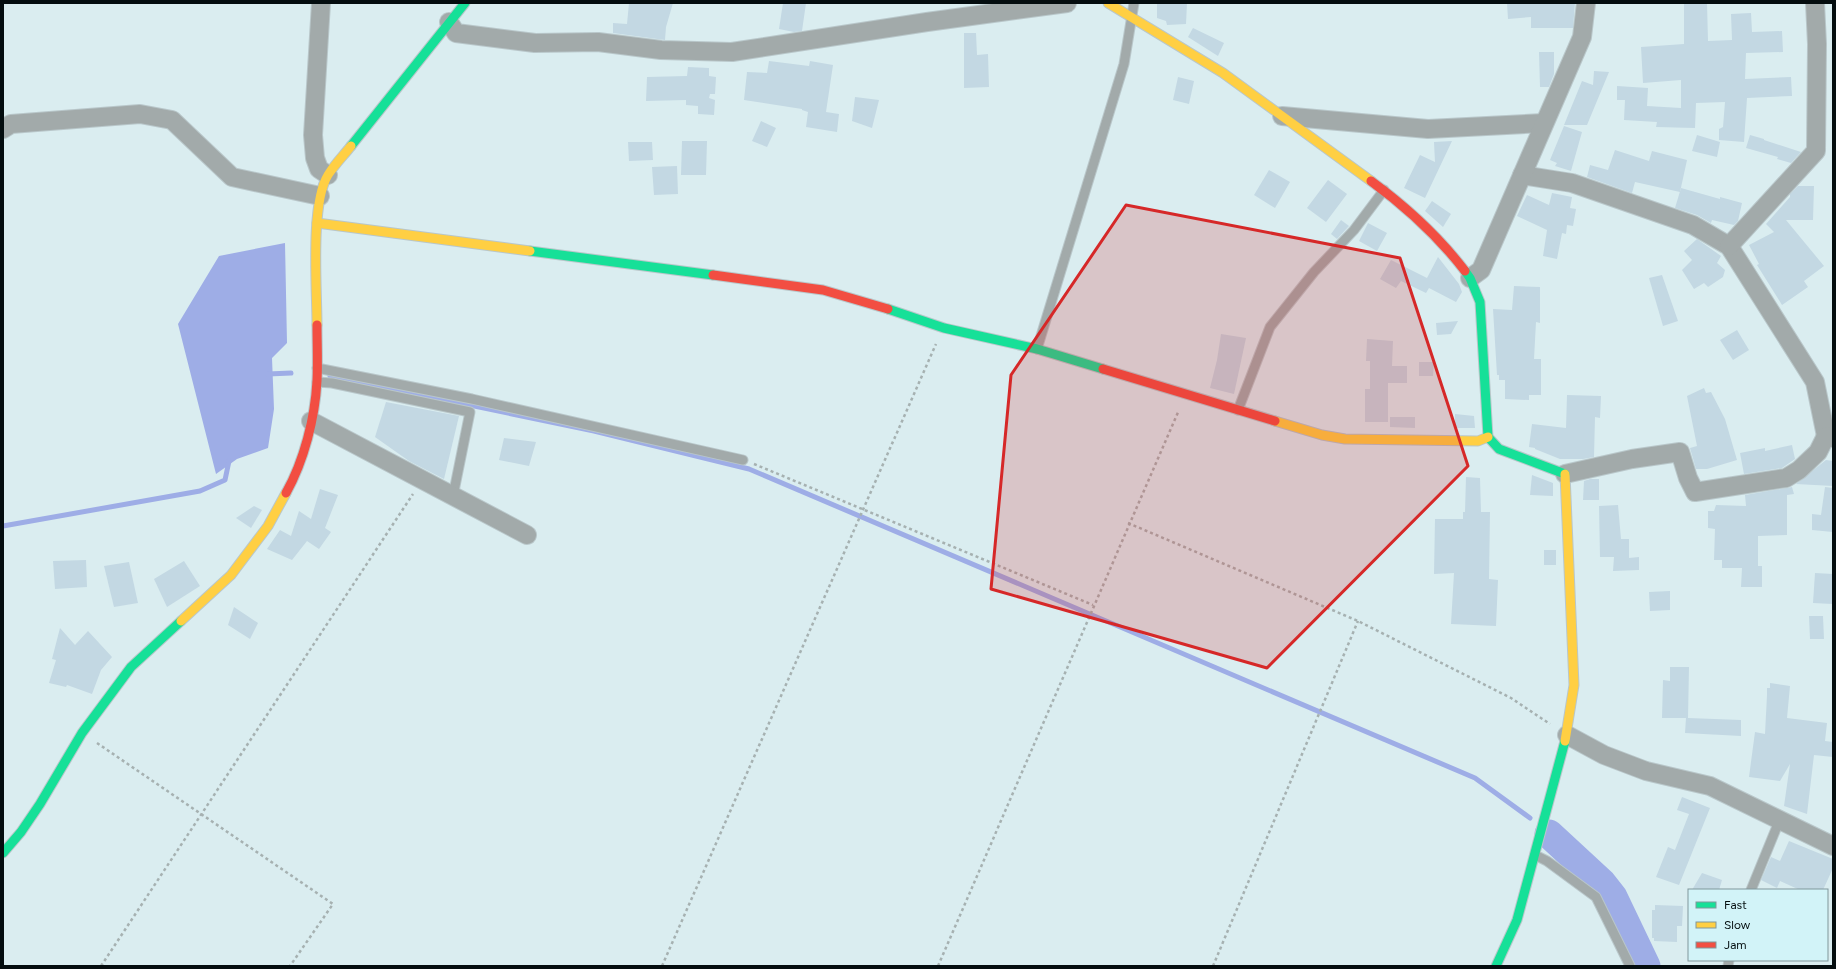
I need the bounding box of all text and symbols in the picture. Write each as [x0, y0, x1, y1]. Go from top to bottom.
legend [1688, 889, 1828, 961]
text: Fast [1724, 898, 1747, 912]
text: Slow [1724, 918, 1751, 932]
text: Jam [1724, 938, 1747, 952]

